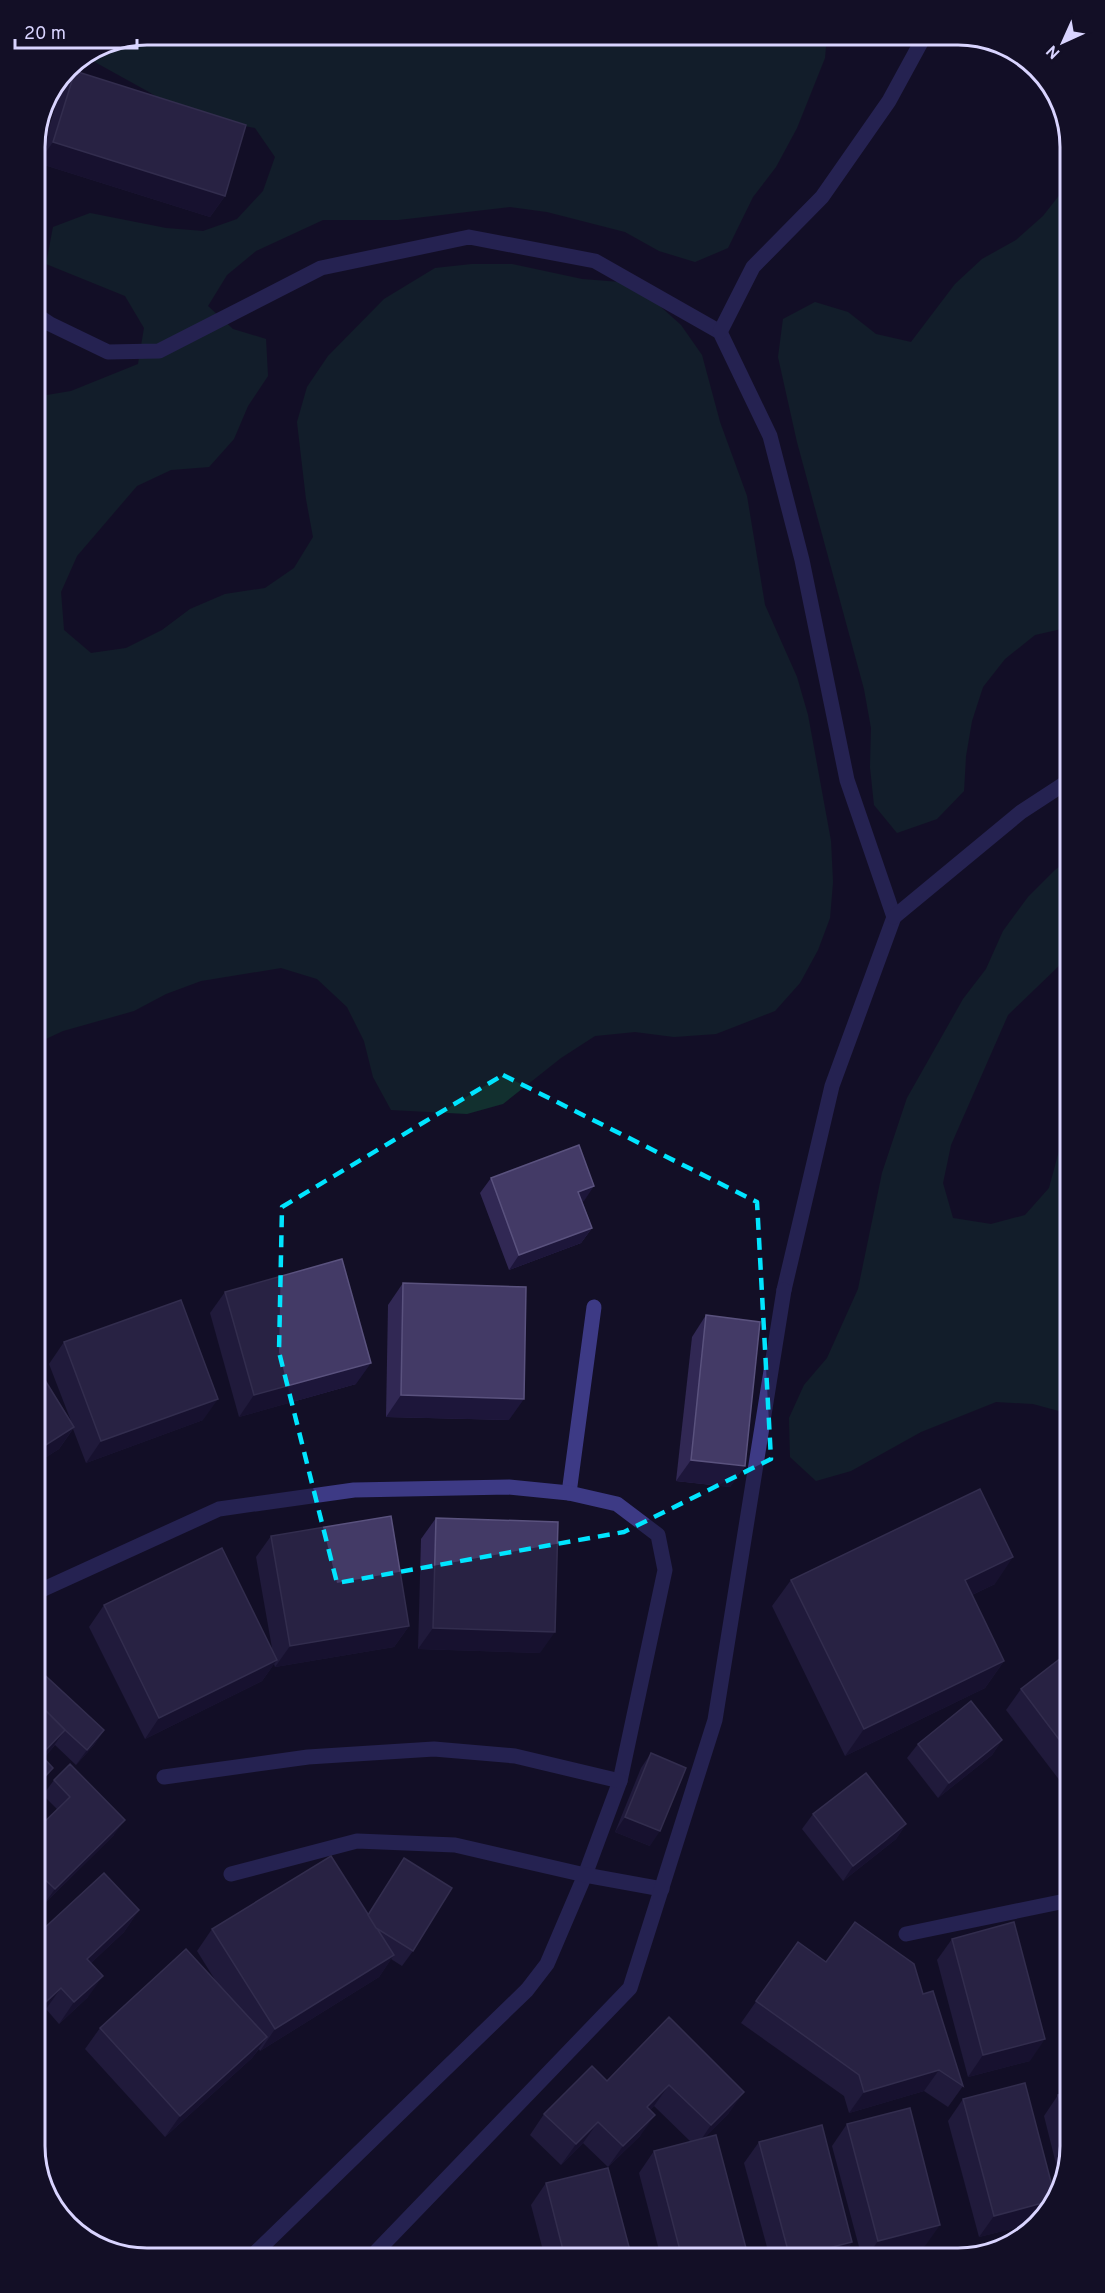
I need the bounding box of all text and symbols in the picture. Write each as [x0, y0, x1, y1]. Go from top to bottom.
scale bar [15, 12, 136, 50]
north arrow [1033, 12, 1093, 72]
text: 20 m [24, 23, 66, 46]
text: N [1043, 40, 1065, 62]

